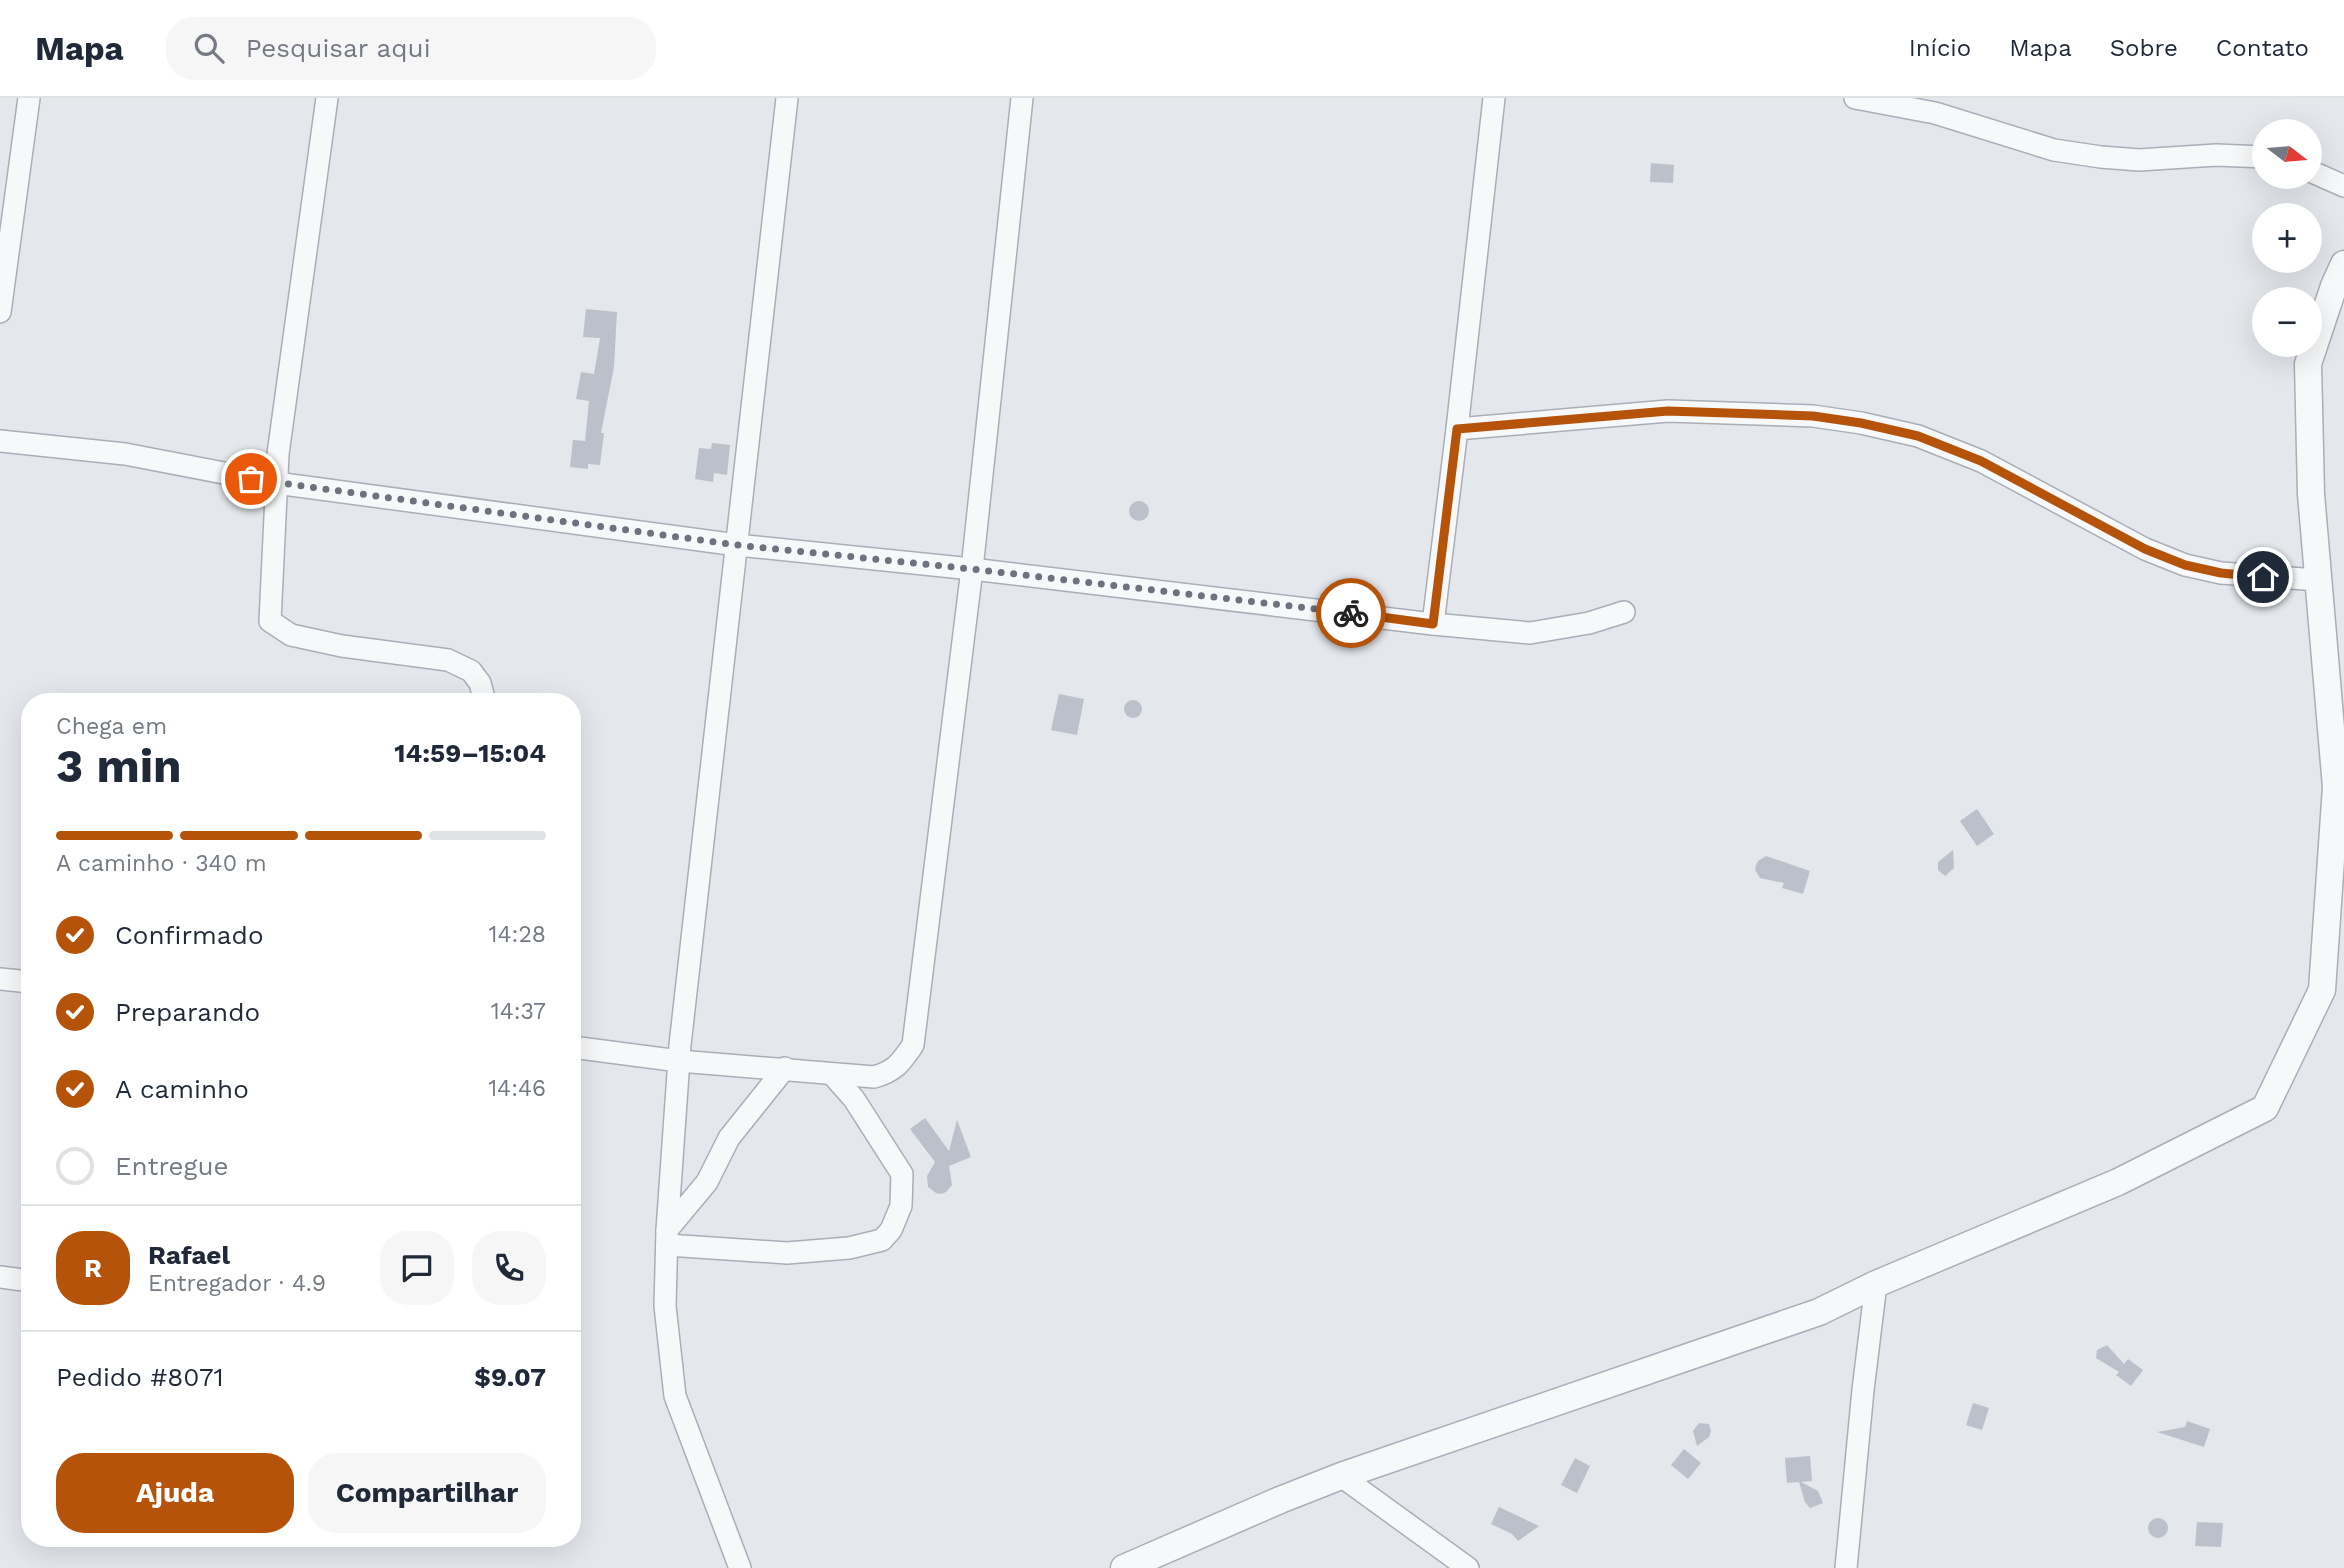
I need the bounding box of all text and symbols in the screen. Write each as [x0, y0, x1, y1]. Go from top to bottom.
search box [166, 17, 656, 80]
text: Mapa [35, 29, 124, 68]
icon: search [190, 29, 228, 67]
text: Pesquisar aqui [246, 33, 431, 63]
text: Início [1909, 34, 1971, 62]
text: Mapa [2009, 34, 2072, 62]
text: Sobre [2110, 34, 2178, 62]
text: Contato [2216, 34, 2309, 62]
north arrow [2252, 119, 2322, 189]
map controls [2252, 119, 2322, 357]
button: + [2252, 203, 2322, 273]
button: − [2252, 287, 2322, 357]
pin [221, 449, 281, 509]
icon: bag [232, 460, 270, 498]
pin [2233, 547, 2293, 607]
icon: home [2244, 558, 2282, 596]
courier [1316, 578, 1386, 648]
icon: bike [1332, 594, 1370, 632]
text: Chega em [56, 713, 167, 740]
text: 14:59–15:04 [394, 738, 546, 768]
text: 3 min [56, 739, 182, 793]
text: A caminho · 340 m [56, 850, 267, 877]
icon: check [56, 916, 94, 954]
text: Confirmado [115, 920, 264, 950]
text: 14:28 [489, 921, 546, 948]
icon: check [56, 993, 94, 1031]
text: Preparando [115, 997, 260, 1027]
text: 14:37 [491, 998, 546, 1025]
icon: check [56, 1070, 94, 1108]
text: A caminho [115, 1074, 249, 1104]
text: 14:46 [488, 1075, 546, 1102]
text: Entregue [115, 1151, 228, 1181]
button: chat [380, 1231, 454, 1305]
button: phone [472, 1231, 546, 1305]
text: Rafael [148, 1240, 230, 1270]
text: R [84, 1253, 102, 1283]
text: Entregador · 4.9 [148, 1270, 326, 1297]
text: Pedido #8071 [56, 1362, 224, 1392]
text: $9.07 [474, 1362, 546, 1392]
button: Ajuda [56, 1453, 294, 1533]
button: Compartilhar [308, 1453, 546, 1533]

